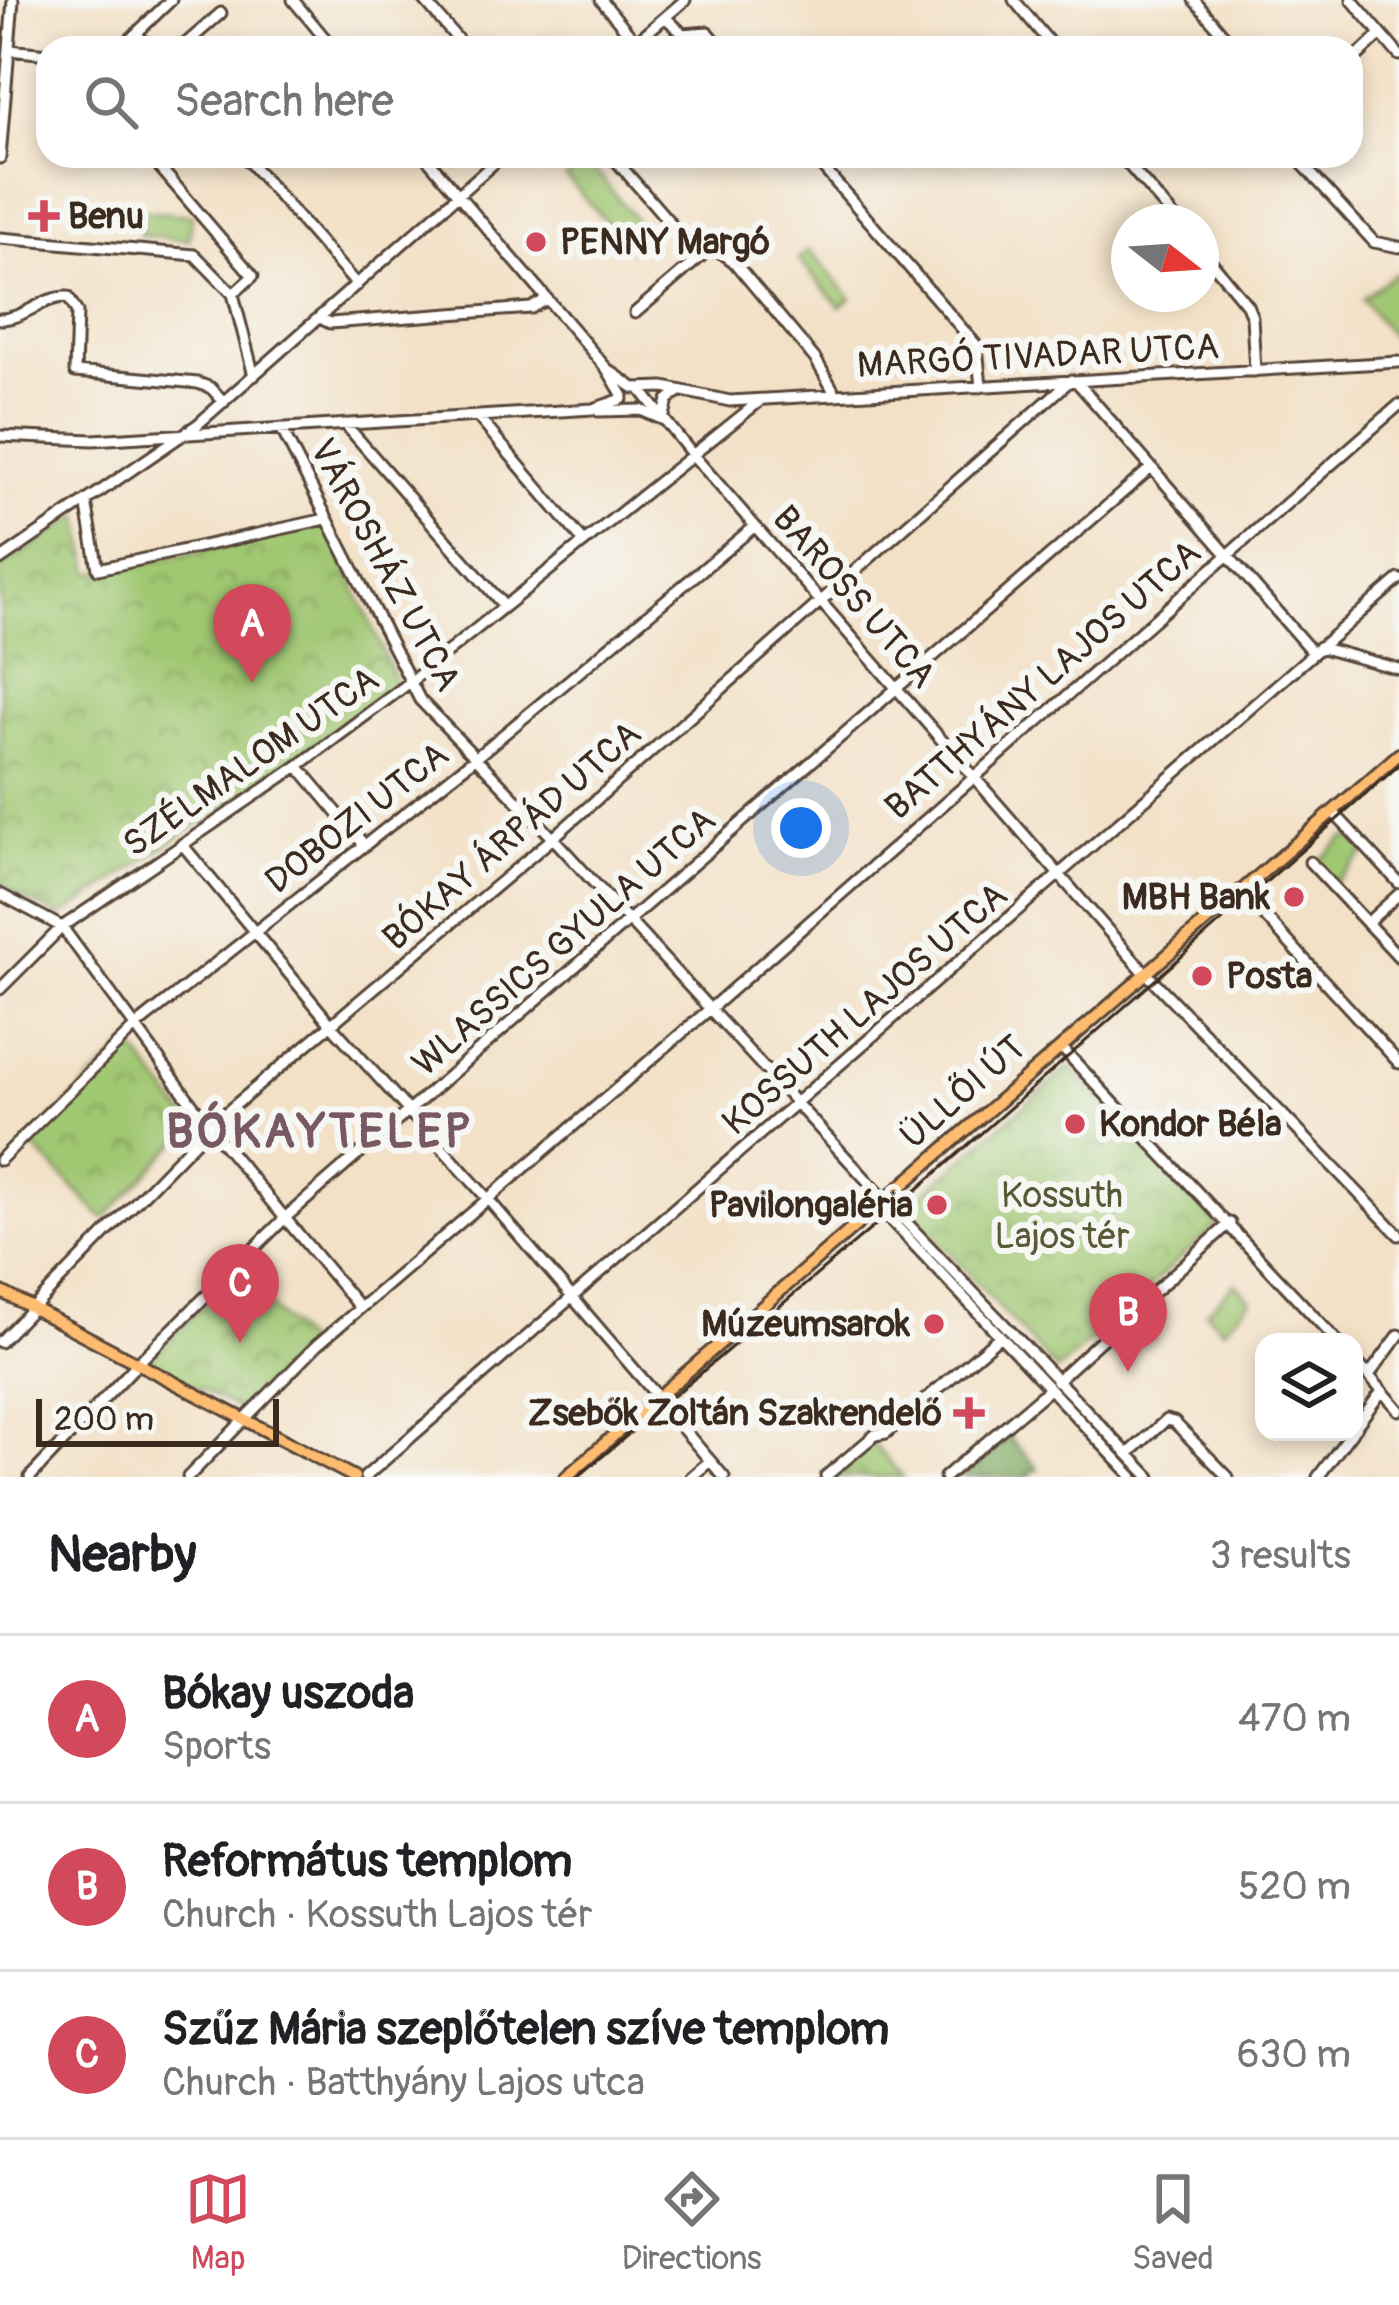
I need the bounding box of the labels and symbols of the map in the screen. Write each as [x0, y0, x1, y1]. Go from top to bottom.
place label: Benu [68, 194, 144, 239]
marker: Benu [31, 203, 57, 229]
north arrow [1111, 204, 1219, 312]
place label: PENNY Margó [560, 220, 770, 265]
marker: PENNY Margó [523, 229, 549, 255]
street label: MARGÓ TIVADAR UTCA [856, 323, 1220, 388]
street label: VÁROSHÁZ UTCA [300, 431, 470, 699]
street label: BAROSS UTCA [763, 497, 945, 697]
street label: BATTHYÁNY LAJOS UTCA [876, 531, 1210, 829]
pin: A [213, 584, 291, 683]
street label: SZÉLMALOM UTCA [115, 657, 387, 867]
street label: BÓKAY ÁRPÁD UTCA [373, 711, 650, 960]
street label: DOBOZI UTCA [256, 732, 458, 904]
street label: WLASSICS GYULA UTCA [403, 798, 725, 1086]
your location [771, 798, 831, 858]
street label: KOSSUTH LAJOS UTCA [713, 873, 1017, 1145]
place label: MBH Bank [1122, 875, 1271, 920]
marker: MBH Bank [1281, 884, 1307, 910]
place label: Posta [1226, 954, 1313, 999]
marker: Posta [1189, 963, 1215, 989]
street label: ÜLLŐI ÚT [891, 1025, 1035, 1159]
district label: BÓKAYTELEP [166, 1100, 474, 1162]
place label: Kondor Béla [1099, 1102, 1282, 1147]
marker: Kondor Béla [1062, 1111, 1088, 1137]
park label: Kossuth Lajos tér [994, 1173, 1130, 1259]
place label: Pavilongaléria [709, 1183, 913, 1228]
marker: Pavilongaléria [924, 1192, 950, 1218]
pin: C [201, 1244, 279, 1343]
pin: B [1089, 1273, 1167, 1372]
place label: Múzeumsarok [701, 1302, 911, 1347]
marker: Múzeumsarok [921, 1311, 947, 1337]
place label: Zsebők Zoltán Szakrendelő [528, 1391, 942, 1436]
scale bar [36, 1393, 279, 1446]
marker: Zsebők Zoltán Szakrendelő [953, 1397, 985, 1429]

